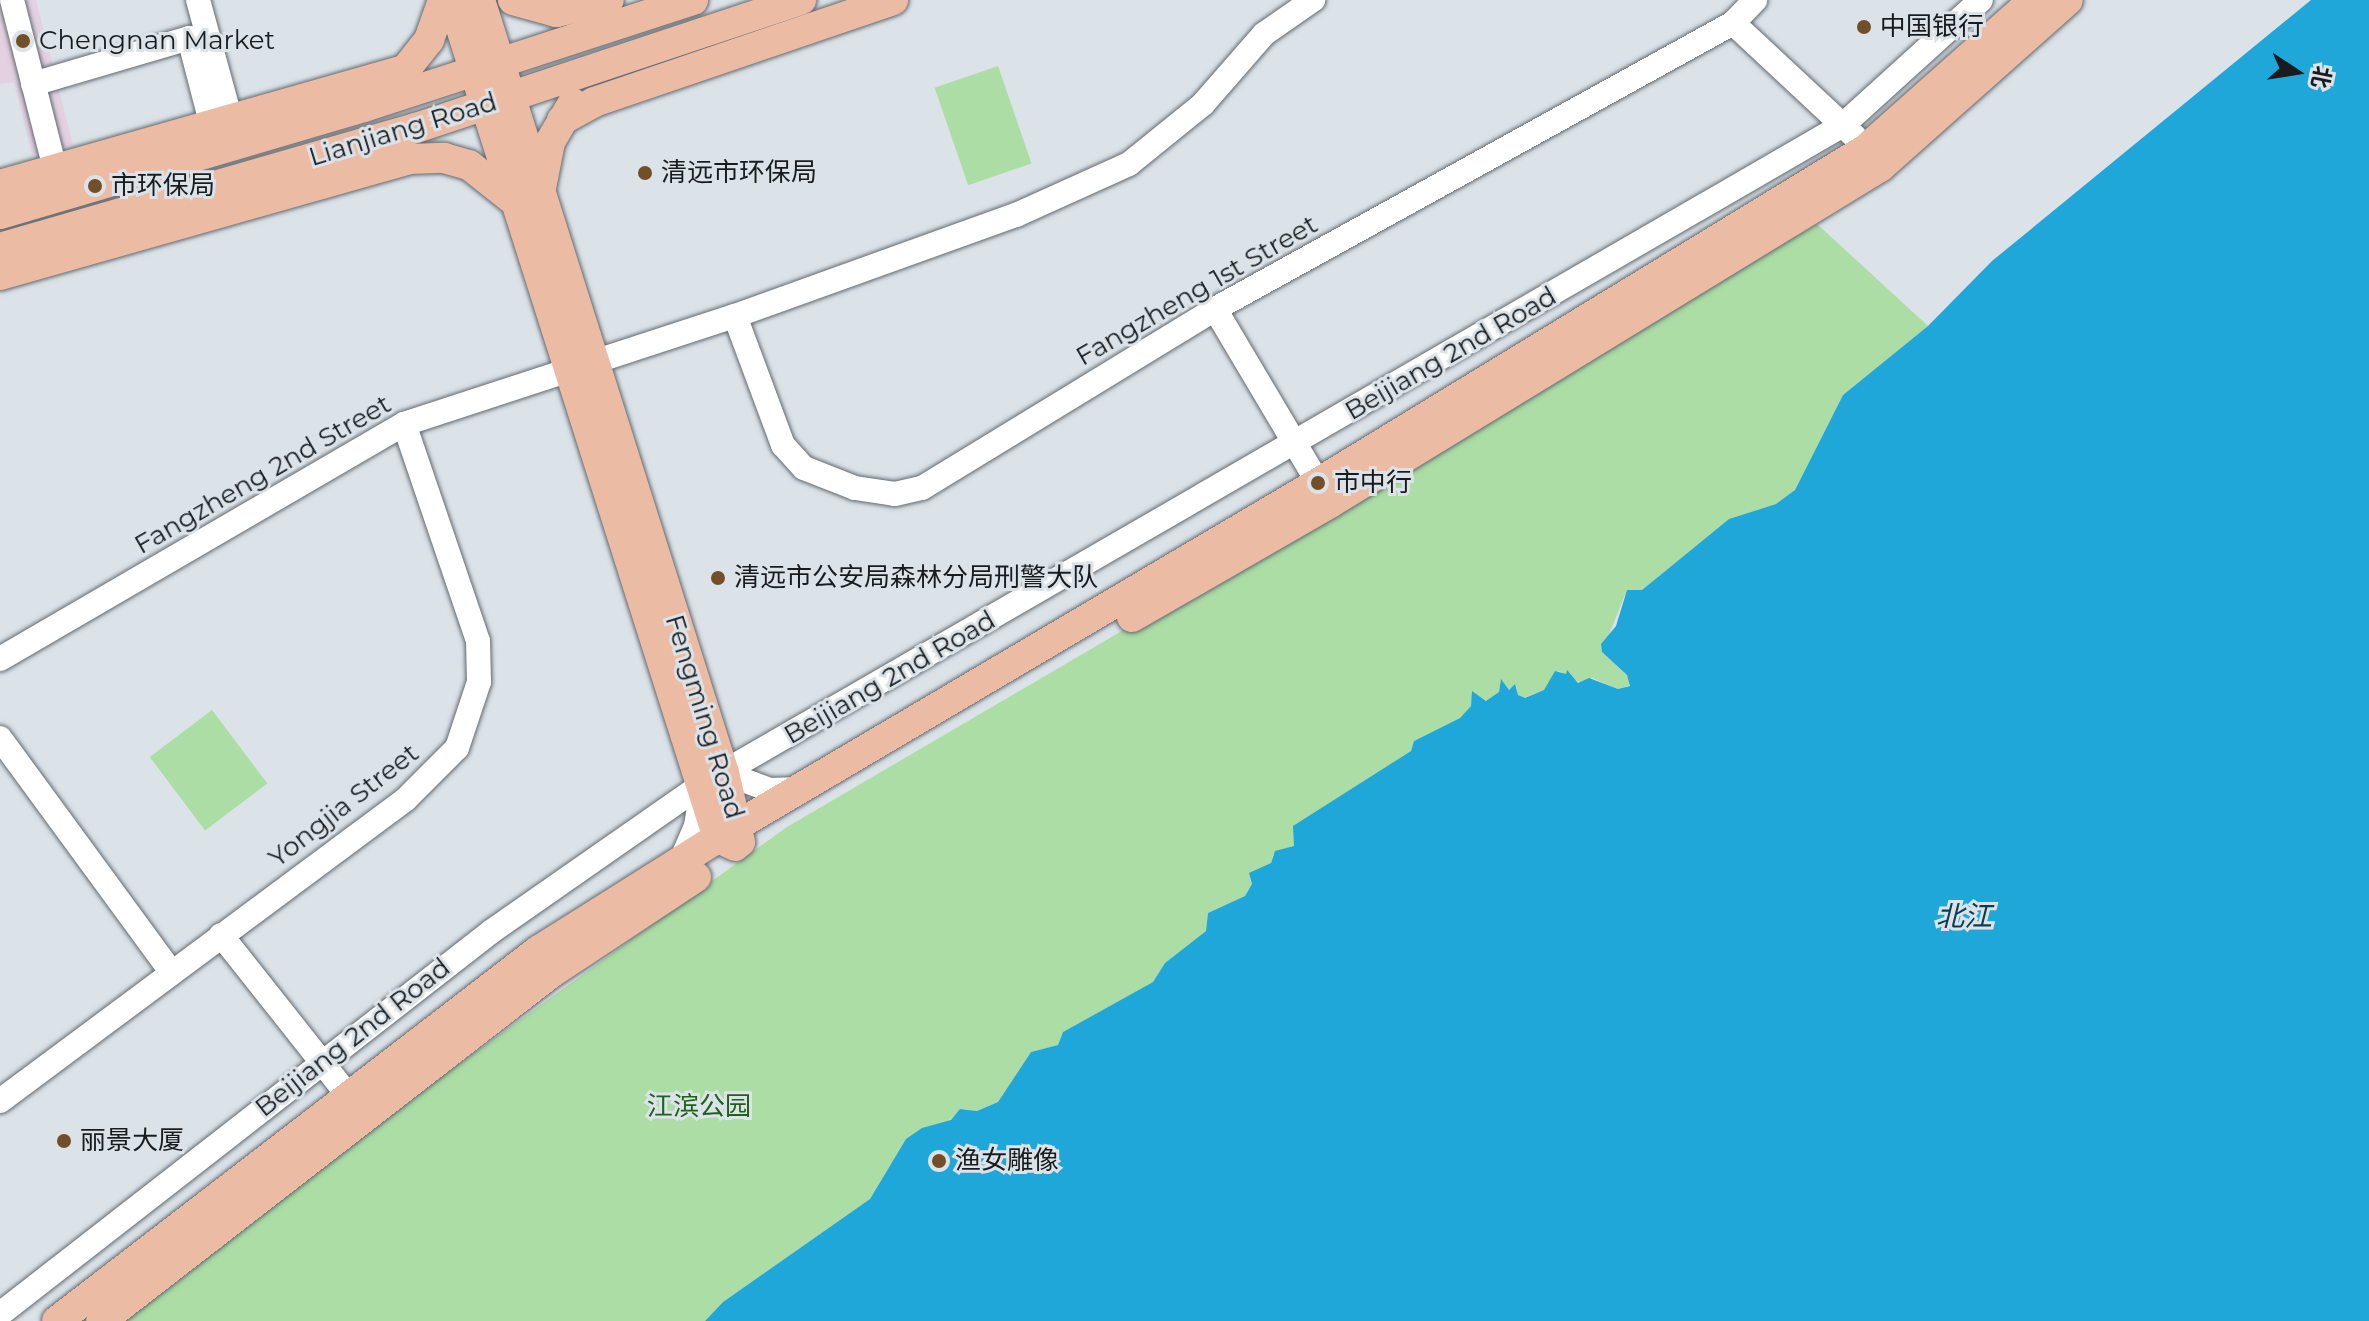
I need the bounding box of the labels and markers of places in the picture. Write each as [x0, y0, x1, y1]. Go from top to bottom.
place label: 中国银行 [1880, 11, 1984, 43]
marker: 中国银行 [1855, 18, 1873, 36]
place label: Chengnan Market [39, 25, 275, 57]
marker: Chengnan Market [14, 32, 32, 50]
place label: 清远市环保局 [661, 157, 817, 189]
marker: 清远市环保局 [636, 164, 654, 182]
place label: 市环保局 [111, 170, 215, 202]
marker: 市环保局 [86, 177, 104, 195]
place label: 市中行 [1334, 467, 1412, 499]
marker: 市中行 [1309, 474, 1327, 492]
place label: 清远市公安局森林分局刑警大队 [734, 562, 1098, 594]
marker: 清远市公安局森林分局刑警大队 [709, 569, 727, 587]
place label: 丽景大厦 [80, 1125, 184, 1157]
marker: 丽景大厦 [55, 1132, 73, 1150]
place label: 渔女雕像 [955, 1145, 1059, 1177]
marker: 渔女雕像 [930, 1152, 948, 1170]

